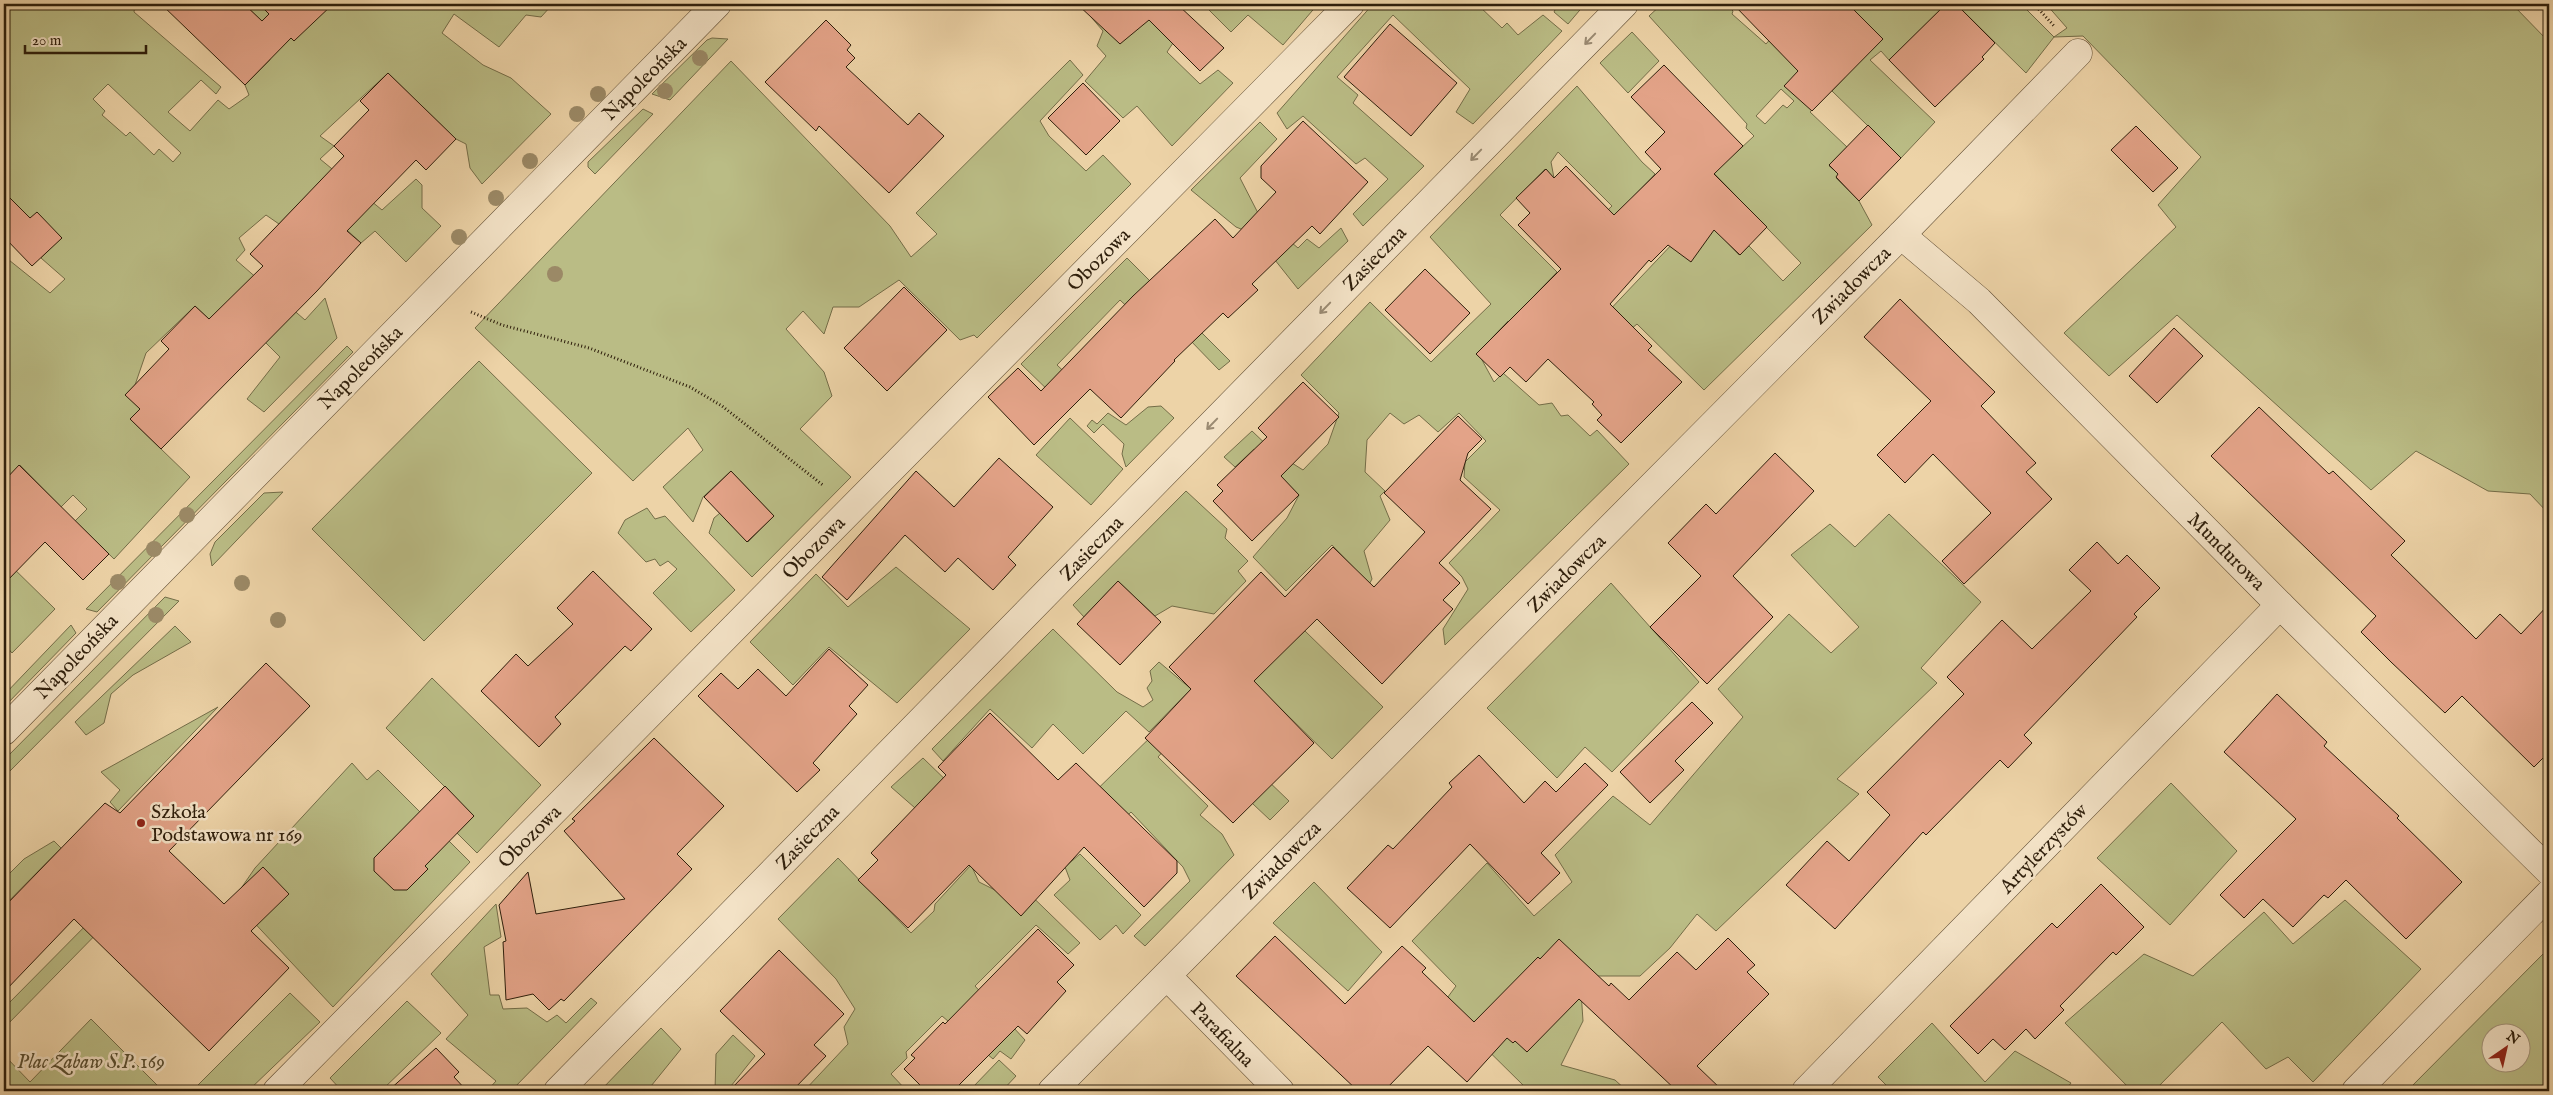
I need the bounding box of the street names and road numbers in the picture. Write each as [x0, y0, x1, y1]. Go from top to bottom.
street label: Napoleońska [598, 31, 693, 127]
street label: Zasieczna [1338, 221, 1413, 297]
street label: Obozowa [1062, 223, 1136, 297]
street label: Zwiadowcza [1807, 241, 1897, 331]
street label: Napoleońska [314, 320, 409, 416]
street label: Mundurowa [2182, 508, 2270, 597]
street label: Obozowa [777, 511, 851, 585]
street label: Zasieczna [1055, 511, 1130, 587]
street label: Zwiadowcza [1522, 529, 1612, 619]
street label: Napoleońska [30, 609, 124, 705]
street label: Artylerzystów [1994, 798, 2094, 900]
street label: Obozowa [493, 800, 567, 874]
street label: Zasieczna [771, 800, 846, 876]
street label: Zwiadowcza [1237, 816, 1327, 906]
street label: Parafialna [1185, 997, 1259, 1073]

